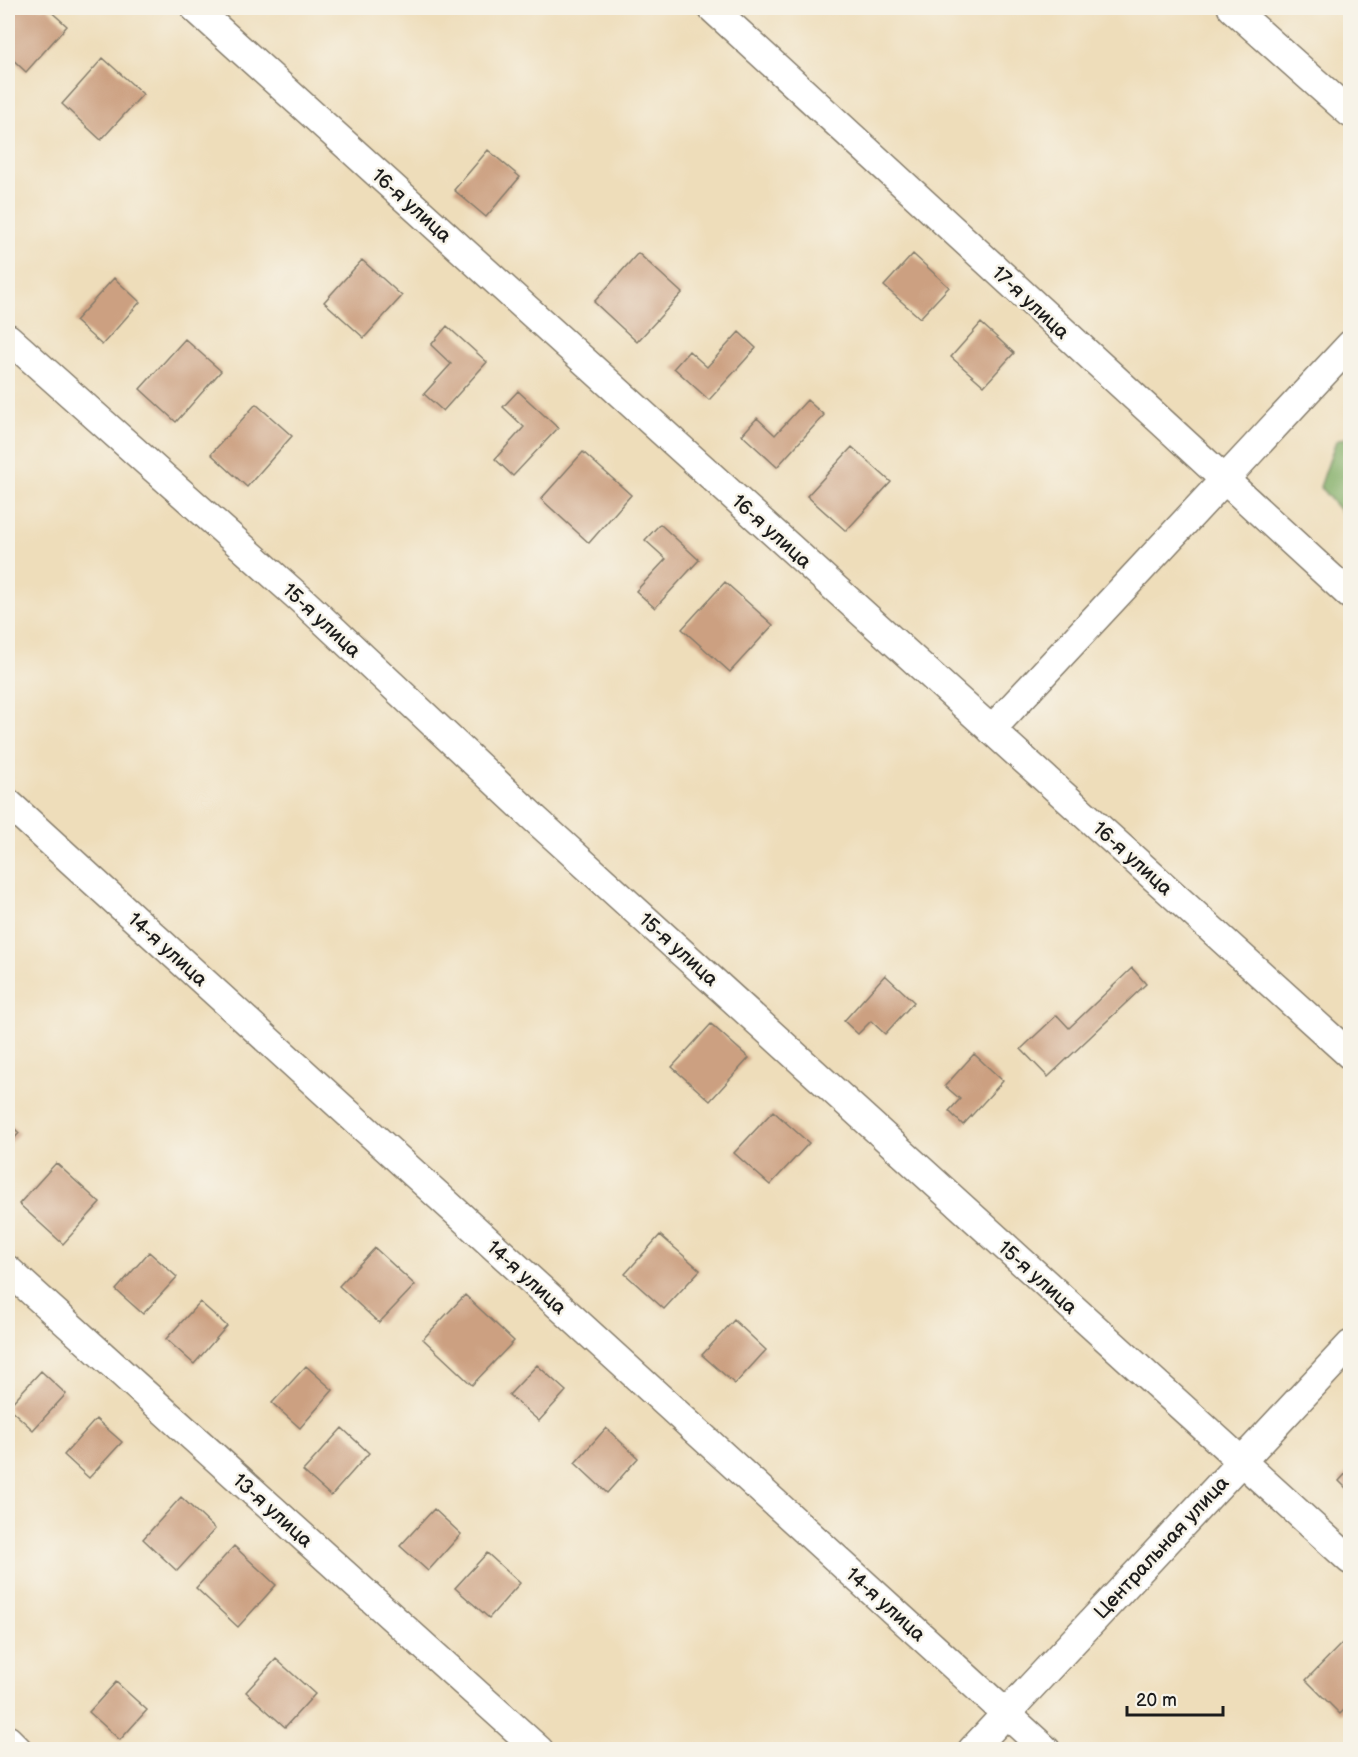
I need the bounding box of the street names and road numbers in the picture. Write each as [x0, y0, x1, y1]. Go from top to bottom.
street label: 16-я улица [366, 164, 456, 248]
street label: 17-я улица [987, 261, 1074, 345]
street label: 16-я улица [726, 490, 816, 574]
street label: 15-я улица [277, 578, 366, 663]
street label: 16-я улица [1087, 817, 1177, 901]
street label: 14-я улица [122, 908, 212, 992]
street label: 15-я улица [634, 908, 723, 992]
street label: 14-я улица [481, 1236, 571, 1320]
street label: 15-я улица [993, 1236, 1082, 1320]
street label: 13-я улица [227, 1469, 317, 1553]
street label: Центральная улица [1089, 1471, 1234, 1624]
street label: 14-я улица [840, 1563, 930, 1647]

